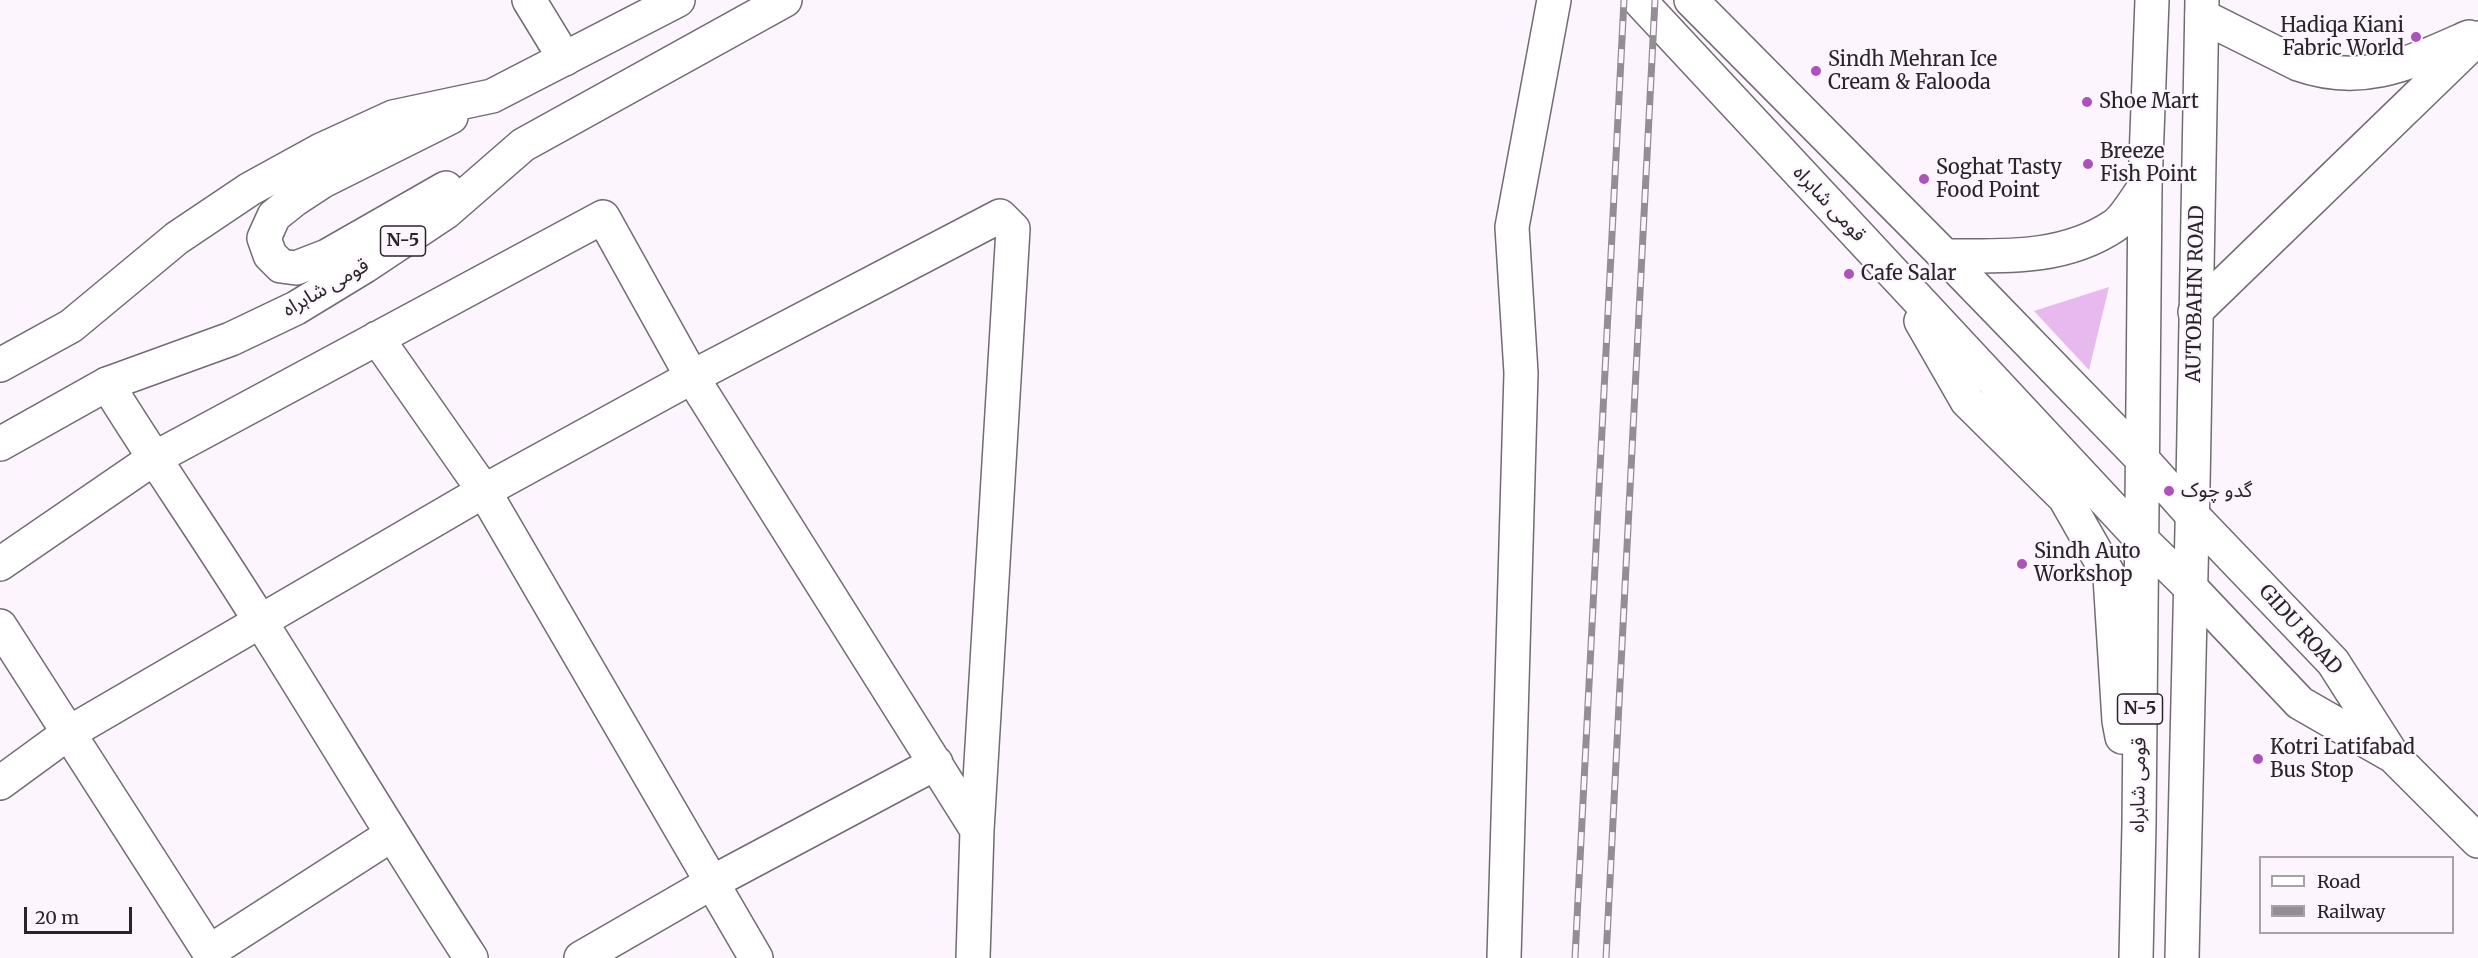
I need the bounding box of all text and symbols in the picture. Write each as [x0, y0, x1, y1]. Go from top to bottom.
place label: Hadiqa Kiani Fabric World [2280, 14, 2404, 61]
marker: Hadiqa Kiani Fabric World [2409, 30, 2423, 44]
place label: Sindh Mehran Ice Cream & Falooda [1828, 48, 1997, 95]
marker: Sindh Mehran Ice Cream & Falooda [1809, 64, 1823, 78]
place label: Shoe Mart [2099, 90, 2199, 114]
marker: Shoe Mart [2080, 95, 2094, 109]
place label: Breeze Fish Point [2100, 140, 2197, 187]
place label: Soghat Tasty Food Point [1936, 156, 2062, 203]
marker: Breeze Fish Point [2081, 157, 2095, 171]
street label: قومی شاہراہ [1788, 161, 1870, 247]
marker: Soghat Tasty Food Point [1917, 172, 1931, 186]
street label: AUTOBAHN ROAD [2182, 205, 2210, 383]
road number: N-5 [380, 226, 426, 256]
street label: قومی شاہراہ [279, 254, 373, 322]
place label: Cafe Salar [1861, 262, 1957, 286]
marker: Cafe Salar [1842, 267, 1856, 281]
place label: گدو چوک [2181, 479, 2252, 503]
marker: گدو چوک [2162, 484, 2176, 498]
place label: Sindh Auto Workshop [2034, 540, 2140, 587]
marker: Sindh Auto Workshop [2015, 557, 2029, 571]
street label: GIDU ROAD [2253, 580, 2347, 680]
road number: N-5 [2118, 694, 2162, 724]
place label: Kotri Latifabad Bus Stop [2270, 736, 2415, 783]
street label: قومی شاہراہ [2126, 737, 2152, 833]
marker: Kotri Latifabad Bus Stop [2251, 752, 2265, 766]
legend [2259, 856, 2454, 934]
text: Road [2317, 870, 2361, 893]
scale bar [27, 895, 135, 933]
text: Railway [2317, 900, 2385, 923]
text: 20 m [35, 906, 79, 929]

